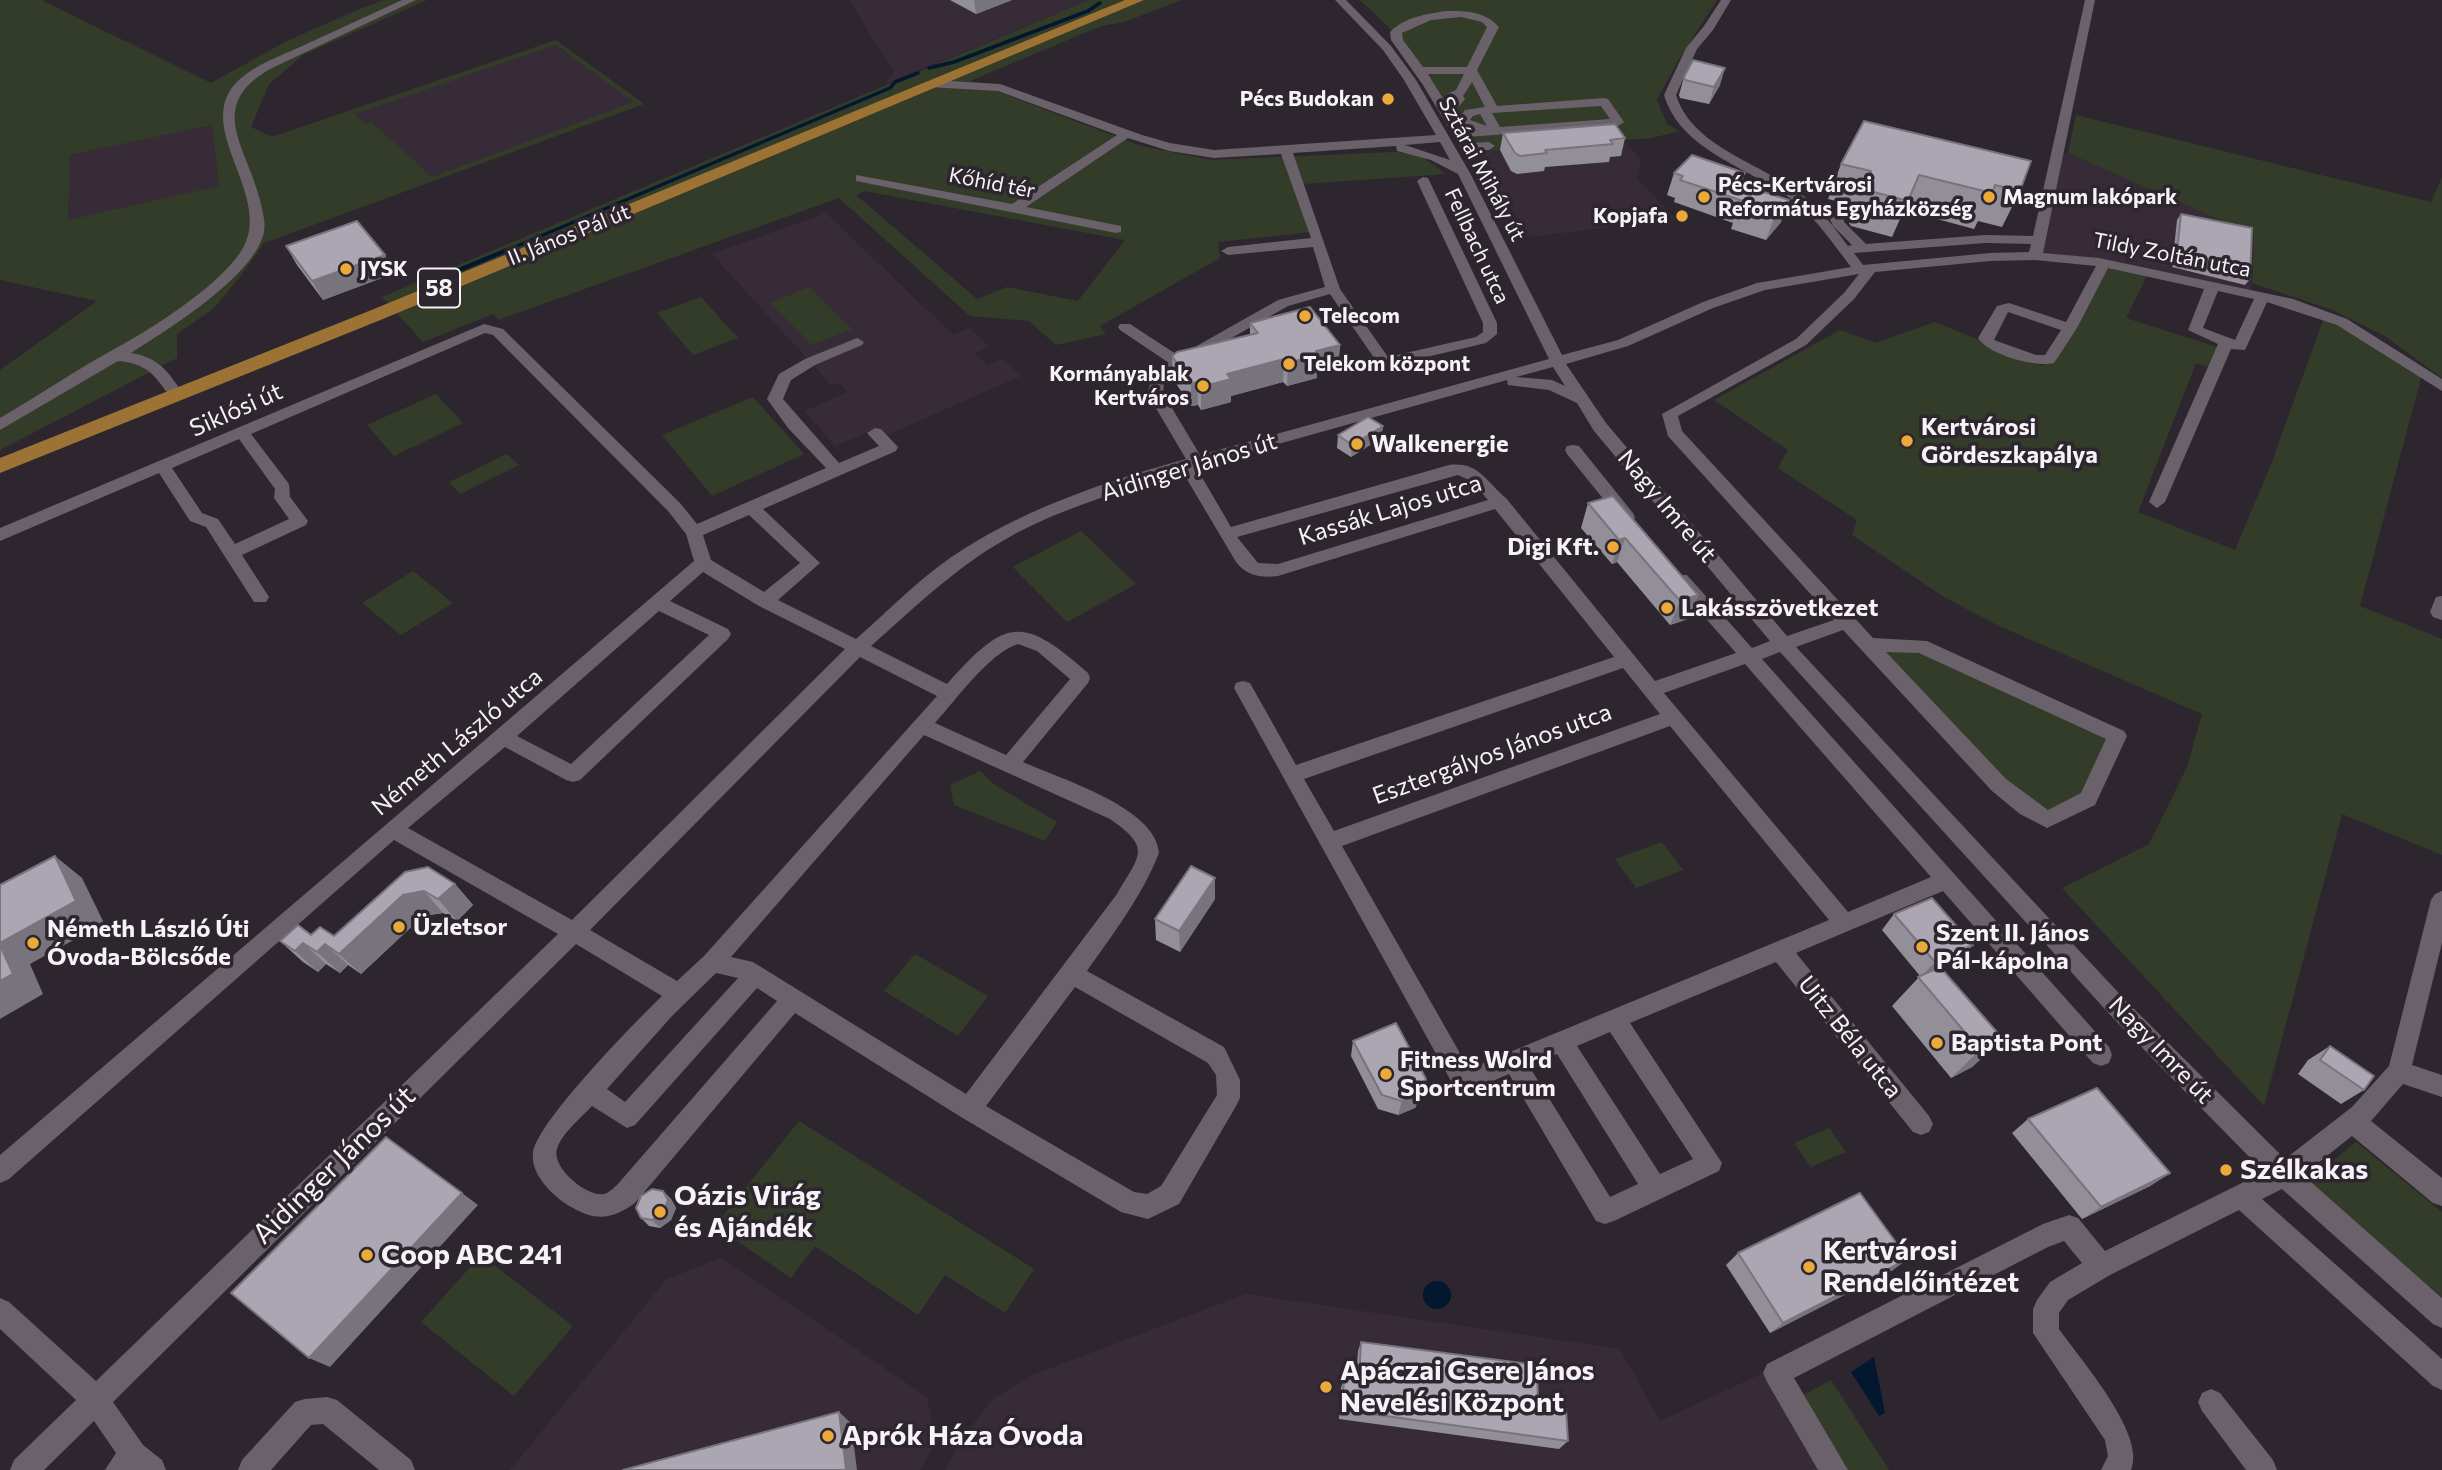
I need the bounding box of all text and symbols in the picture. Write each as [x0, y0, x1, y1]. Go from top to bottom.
place label: Pécs Budokan [1240, 86, 1374, 112]
marker: Pécs Budokan [1380, 91, 1396, 107]
street label: Sztárai Mihály út [1433, 93, 1531, 245]
street label: Kőhíd tér [947, 162, 1037, 204]
place label: Pécs-Kertvárosi Református Egyházközség [1718, 172, 1973, 222]
street label: Fellbach utca [1439, 184, 1515, 308]
place label: Magnum lakópark [2003, 184, 2177, 210]
marker: Pécs-Kertvárosi Református Egyházközség [1696, 189, 1712, 205]
marker: Magnum lakópark [1981, 189, 1997, 205]
street label: II. János Pál út [504, 199, 634, 271]
place label: Kopjafa [1593, 203, 1668, 229]
marker: Kopjafa [1674, 208, 1690, 224]
street label: Tildy Zoltán utca [2091, 227, 2253, 283]
place label: JYSK [360, 256, 408, 282]
marker: JYSK [338, 261, 354, 277]
road number: 58 [418, 268, 460, 308]
place label: Telecom [1319, 303, 1400, 329]
marker: Telecom [1297, 308, 1313, 324]
place label: Telekom központ [1303, 351, 1470, 377]
marker: Telekom központ [1281, 356, 1297, 372]
place label: Kormányablak Kertváros [1049, 361, 1189, 411]
street label: Siklósi út [185, 377, 287, 443]
marker: Kormányablak Kertváros [1195, 378, 1211, 394]
place label: Kertvárosi Gördeszkapálya [1921, 413, 2098, 469]
street label: Aidinger János út [1098, 427, 1280, 507]
place label: Walkenergie [1371, 430, 1509, 458]
marker: Kertvárosi Gördeszkapálya [1899, 433, 1915, 449]
marker: Walkenergie [1349, 436, 1365, 452]
street label: Nagy Imre út [1612, 444, 1722, 568]
street label: Kassák Lajos utca [1295, 468, 1485, 552]
place label: Digi Kft. [1507, 533, 1599, 561]
marker: Digi Kft. [1605, 539, 1621, 555]
place label: Lakásszövetkezet [1681, 594, 1878, 622]
marker: Lakásszövetkezet [1659, 600, 1675, 616]
street label: Németh László utca [366, 662, 548, 822]
street label: Esztergályos János utca [1369, 697, 1615, 811]
place label: Üzletsor [413, 913, 508, 941]
place label: Németh László Úti Óvoda-Bölcsőde [47, 915, 250, 971]
marker: Üzletsor [391, 919, 407, 935]
place label: Szent II. János Pál-kápolna [1936, 919, 2089, 975]
marker: Németh László Úti Óvoda-Bölcsőde [25, 935, 41, 951]
marker: Szent II. János Pál-kápolna [1914, 939, 1930, 955]
street label: Uitz Béla utca [1792, 970, 1908, 1104]
street label: Nagy Imre út [2103, 990, 2219, 1110]
place label: Baptista Pont [1951, 1029, 2102, 1057]
marker: Baptista Pont [1929, 1035, 1945, 1051]
place label: Fitness Wolrd Sportcentrum [1400, 1046, 1556, 1102]
marker: Fitness Wolrd Sportcentrum [1378, 1066, 1394, 1082]
street label: Aidinger János út [246, 1079, 422, 1251]
place label: Szélkakas [2240, 1153, 2368, 1187]
marker: Szélkakas [2218, 1162, 2234, 1178]
place label: Oázis Virág és Ajándék [674, 1179, 821, 1245]
marker: Oázis Virág és Ajándék [652, 1204, 668, 1220]
place label: Kertvárosi Rendelőintézet [1823, 1234, 2019, 1300]
place label: Coop ABC 241 [381, 1238, 563, 1272]
marker: Coop ABC 241 [359, 1247, 375, 1263]
marker: Kertvárosi Rendelőintézet [1801, 1259, 1817, 1275]
place label: Apáczai Csere János Nevelési Központ [1340, 1354, 1595, 1420]
marker: Apáczai Csere János Nevelési Központ [1318, 1379, 1334, 1395]
place label: Aprók Háza Óvoda [842, 1419, 1083, 1453]
marker: Aprók Háza Óvoda [820, 1428, 836, 1444]

